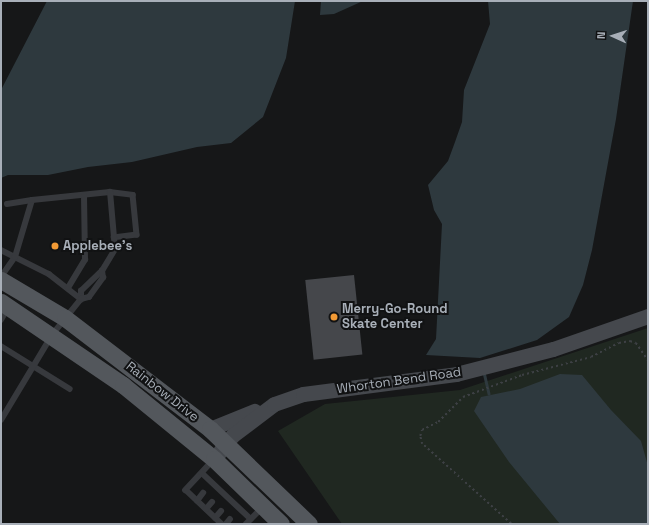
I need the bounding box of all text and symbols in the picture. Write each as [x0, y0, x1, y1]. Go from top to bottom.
north arrow [593, 16, 633, 56]
text: N [594, 31, 608, 39]
place label: Applebee's [63, 238, 132, 254]
marker: Applebee's [50, 241, 60, 251]
place label: Merry-Go-Round Skate Center [342, 302, 448, 333]
marker: Merry-Go-Round Skate Center [329, 312, 339, 322]
street label: Rainbow Drive [123, 359, 201, 425]
street label: Whorton Bend Road [336, 365, 462, 397]

